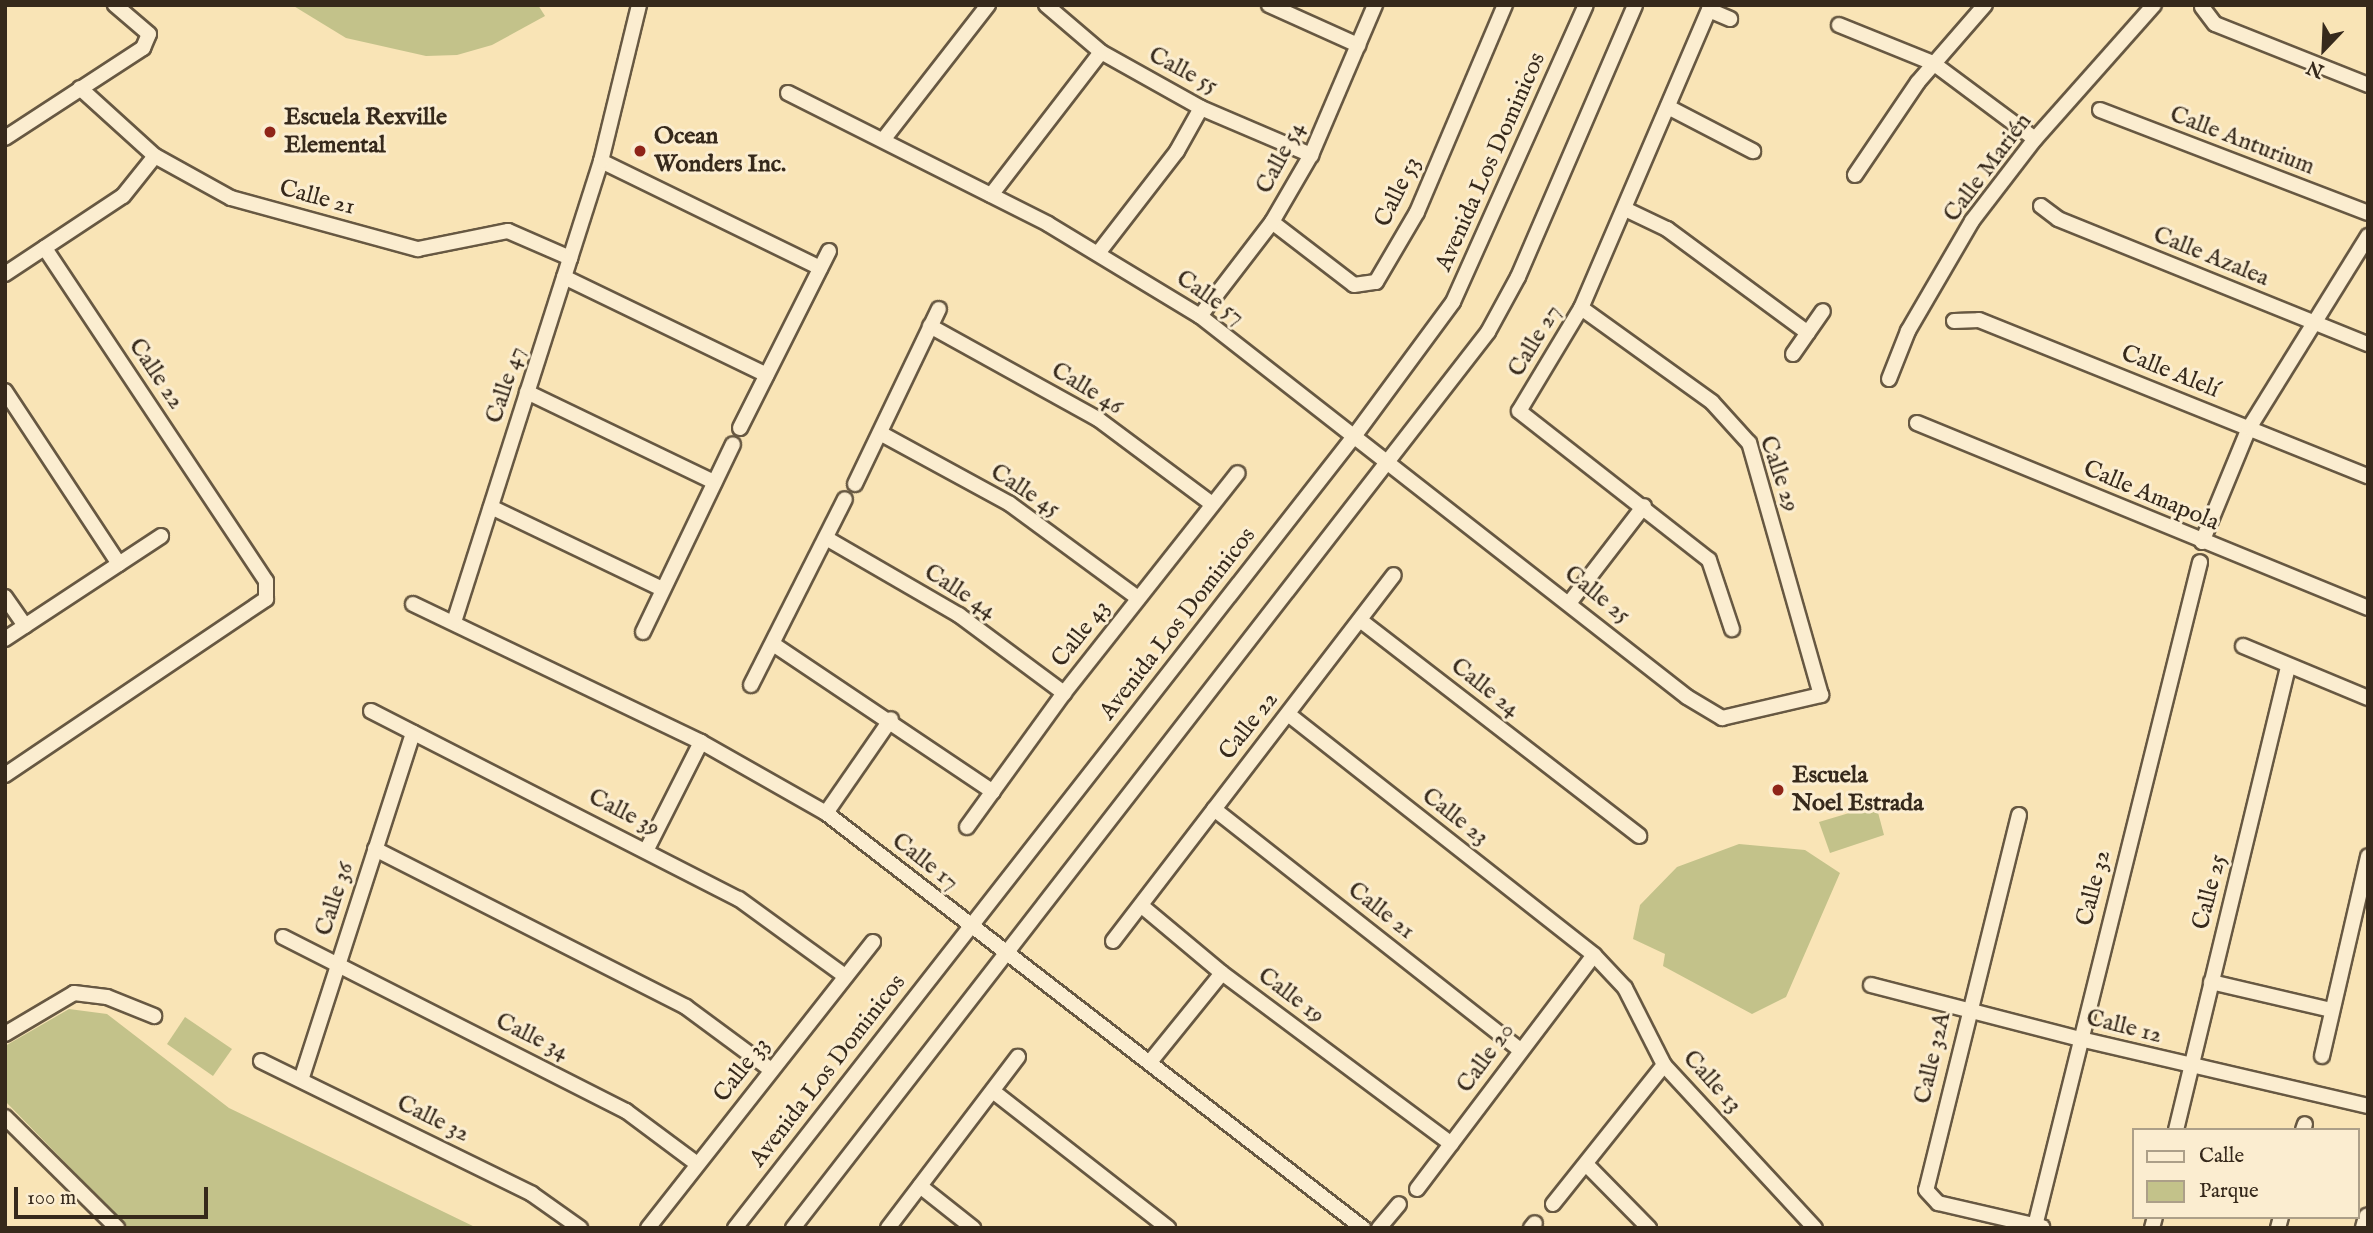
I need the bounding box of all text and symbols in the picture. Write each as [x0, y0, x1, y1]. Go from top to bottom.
north arrow [2289, 14, 2359, 84]
street label: Calle 55 [1143, 41, 1223, 101]
street label: Avenida Los Dominicos [1430, 48, 1552, 276]
text: N [2304, 54, 2328, 83]
street label: Calle Anturium [2166, 100, 2318, 182]
place label: Escuela Rexville Elemental [284, 104, 447, 160]
street label: Calle Marién [1938, 108, 2038, 228]
street label: Calle 54 [1250, 117, 1312, 199]
place label: Ocean Wonders Inc. [654, 123, 786, 179]
marker: Escuela Rexville Elemental [262, 124, 278, 140]
marker: Ocean Wonders Inc. [632, 143, 648, 159]
street label: Calle 53 [1369, 152, 1427, 232]
street label: Calle 21 [276, 174, 358, 222]
street label: Calle Azalea [2149, 221, 2273, 293]
street label: Calle 57 [1170, 264, 1250, 332]
street label: Calle 27 [1502, 300, 1568, 382]
street label: Calle 22 [122, 333, 190, 415]
street label: Calle Alelí [2117, 339, 2223, 405]
street label: Calle 47 [480, 343, 532, 427]
street label: Calle 46 [1046, 356, 1128, 422]
street label: Calle 29 [1753, 432, 1805, 516]
street label: Calle Amapola [2079, 454, 2223, 538]
street label: Calle 45 [985, 458, 1065, 524]
street label: Avenida Los Dominicos [1094, 522, 1262, 726]
street label: Calle 44 [918, 558, 1002, 626]
street label: Calle 25 [1558, 560, 1636, 630]
street label: Calle 43 [1046, 595, 1116, 673]
street label: Calle 24 [1445, 652, 1525, 724]
street label: Calle 22 [1213, 686, 1285, 766]
place label: Escuela Noel Estrada [1792, 762, 1924, 818]
street label: Calle 23 [1416, 782, 1494, 852]
marker: Escuela Noel Estrada [1770, 782, 1786, 798]
street label: Calle 39 [583, 783, 665, 843]
street label: Calle 17 [886, 827, 964, 897]
street label: Calle 32 [2071, 847, 2117, 929]
street label: Calle 25 [2187, 851, 2233, 933]
street label: Calle 36 [310, 858, 360, 940]
street label: Calle 21 [1342, 876, 1420, 946]
street label: Calle 19 [1252, 962, 1330, 1030]
street label: Avenida Los Dominicos [744, 969, 912, 1173]
street label: Calle 12 [2083, 1004, 2165, 1050]
street label: Calle 34 [491, 1007, 573, 1067]
street label: Calle 32A [1908, 1009, 1958, 1107]
street label: Calle 20 [1451, 1017, 1521, 1099]
street label: Calle 33 [708, 1032, 776, 1108]
street label: Calle 13 [1676, 1045, 1748, 1119]
street label: Calle 32 [392, 1089, 474, 1149]
legend [2132, 1128, 2359, 1219]
text: Calle [2199, 1143, 2244, 1170]
scale bar [18, 1174, 212, 1218]
text: Parque [2199, 1178, 2259, 1205]
text: 100 m [27, 1185, 76, 1212]

